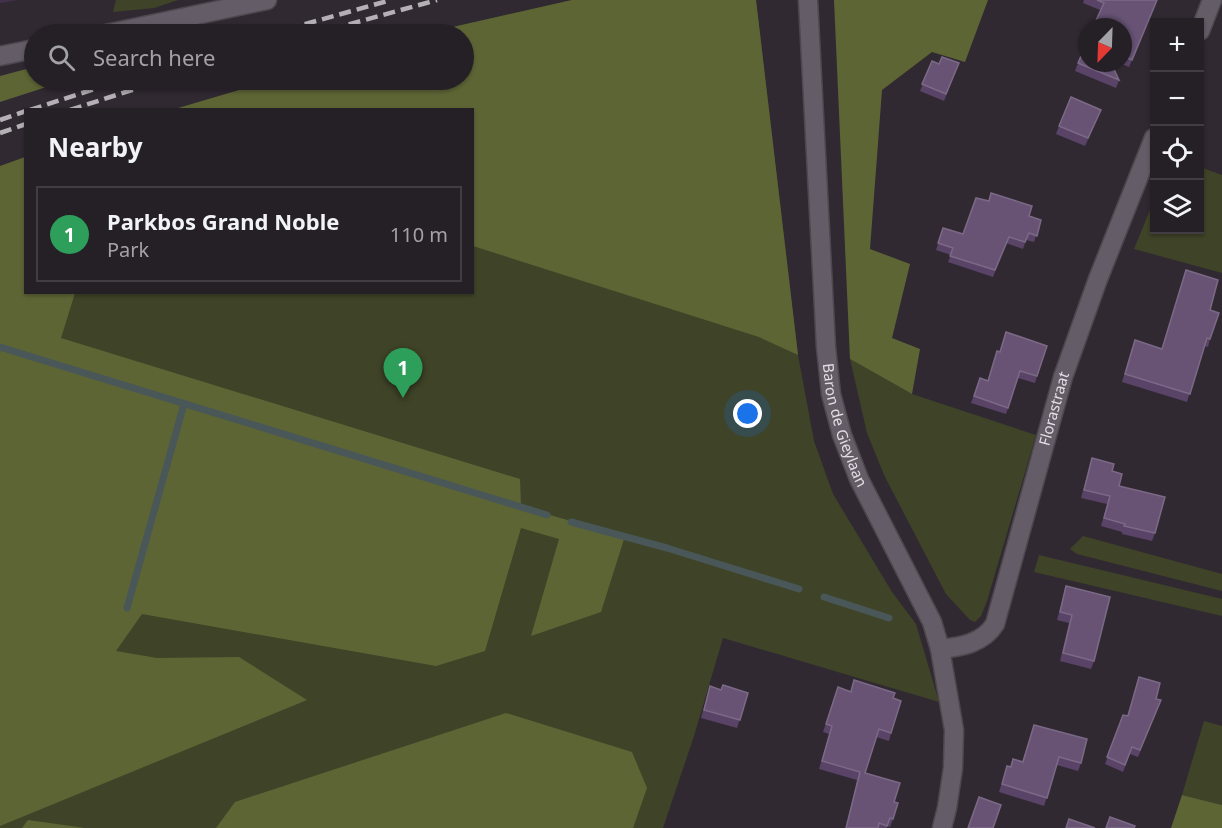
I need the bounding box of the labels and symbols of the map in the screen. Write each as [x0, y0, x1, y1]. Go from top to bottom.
north arrow [1078, 18, 1132, 72]
pin: 1 [384, 348, 422, 398]
street label: Baron de Gieylaan [819, 362, 872, 490]
street label: Florastraat [1034, 368, 1073, 448]
your location [733, 399, 762, 428]

